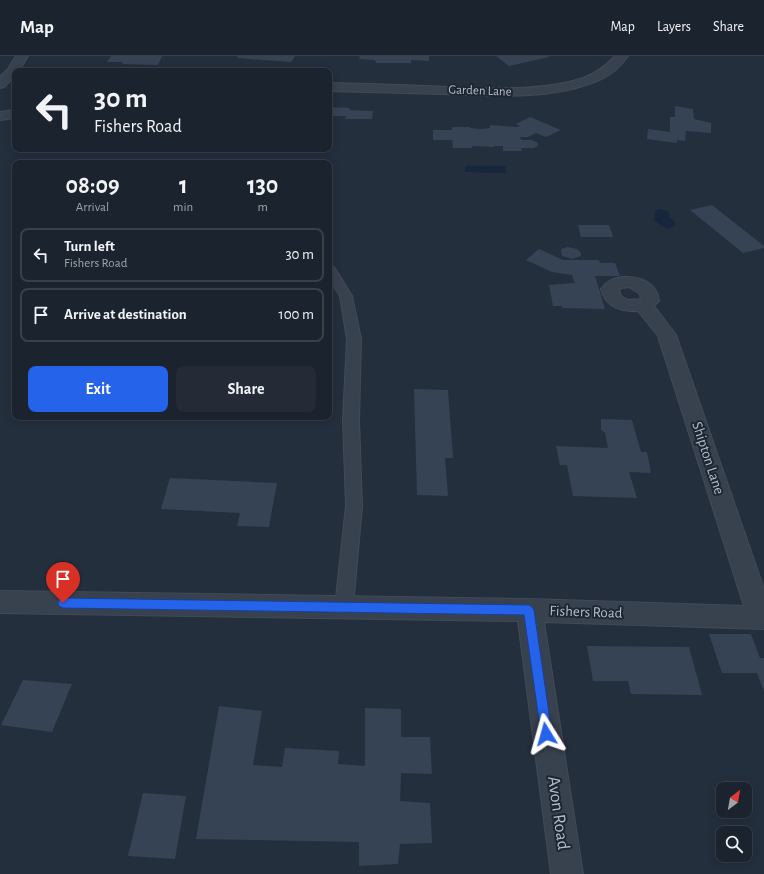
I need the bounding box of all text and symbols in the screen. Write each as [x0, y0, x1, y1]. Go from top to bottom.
text: Map [20, 18, 54, 37]
text: Map [610, 20, 635, 34]
text: Layers [657, 20, 691, 34]
text: Share [713, 20, 744, 34]
street label: Garden Lane [448, 83, 512, 99]
icon: left [28, 84, 80, 136]
text: 30 m [94, 85, 147, 113]
text: Fishers Road [94, 118, 182, 136]
text: 08:09 [66, 174, 120, 198]
text: 1 [179, 174, 188, 198]
text: 130 [247, 174, 278, 198]
text: Arrival [76, 201, 109, 214]
text: min [173, 201, 193, 214]
text: m [257, 201, 268, 214]
text: Turn left [64, 239, 115, 254]
icon: left [30, 244, 52, 266]
text: 30 m [285, 247, 314, 262]
text: Fishers Road [64, 257, 127, 270]
icon: arrive [30, 304, 52, 326]
text: Arrive at destination [64, 307, 187, 322]
text: 100 m [279, 307, 314, 322]
button: Exit [28, 366, 168, 412]
button: Share [176, 366, 316, 412]
street label: Shipton Lane [689, 420, 727, 496]
pin [46, 562, 80, 603]
icon: arrive [52, 568, 74, 590]
street label: Fishers Road [549, 603, 623, 621]
position arrow [525, 713, 567, 755]
street label: Avon Road [544, 775, 572, 851]
north arrow [716, 782, 752, 818]
map controls [716, 782, 752, 862]
button: search [716, 826, 752, 862]

